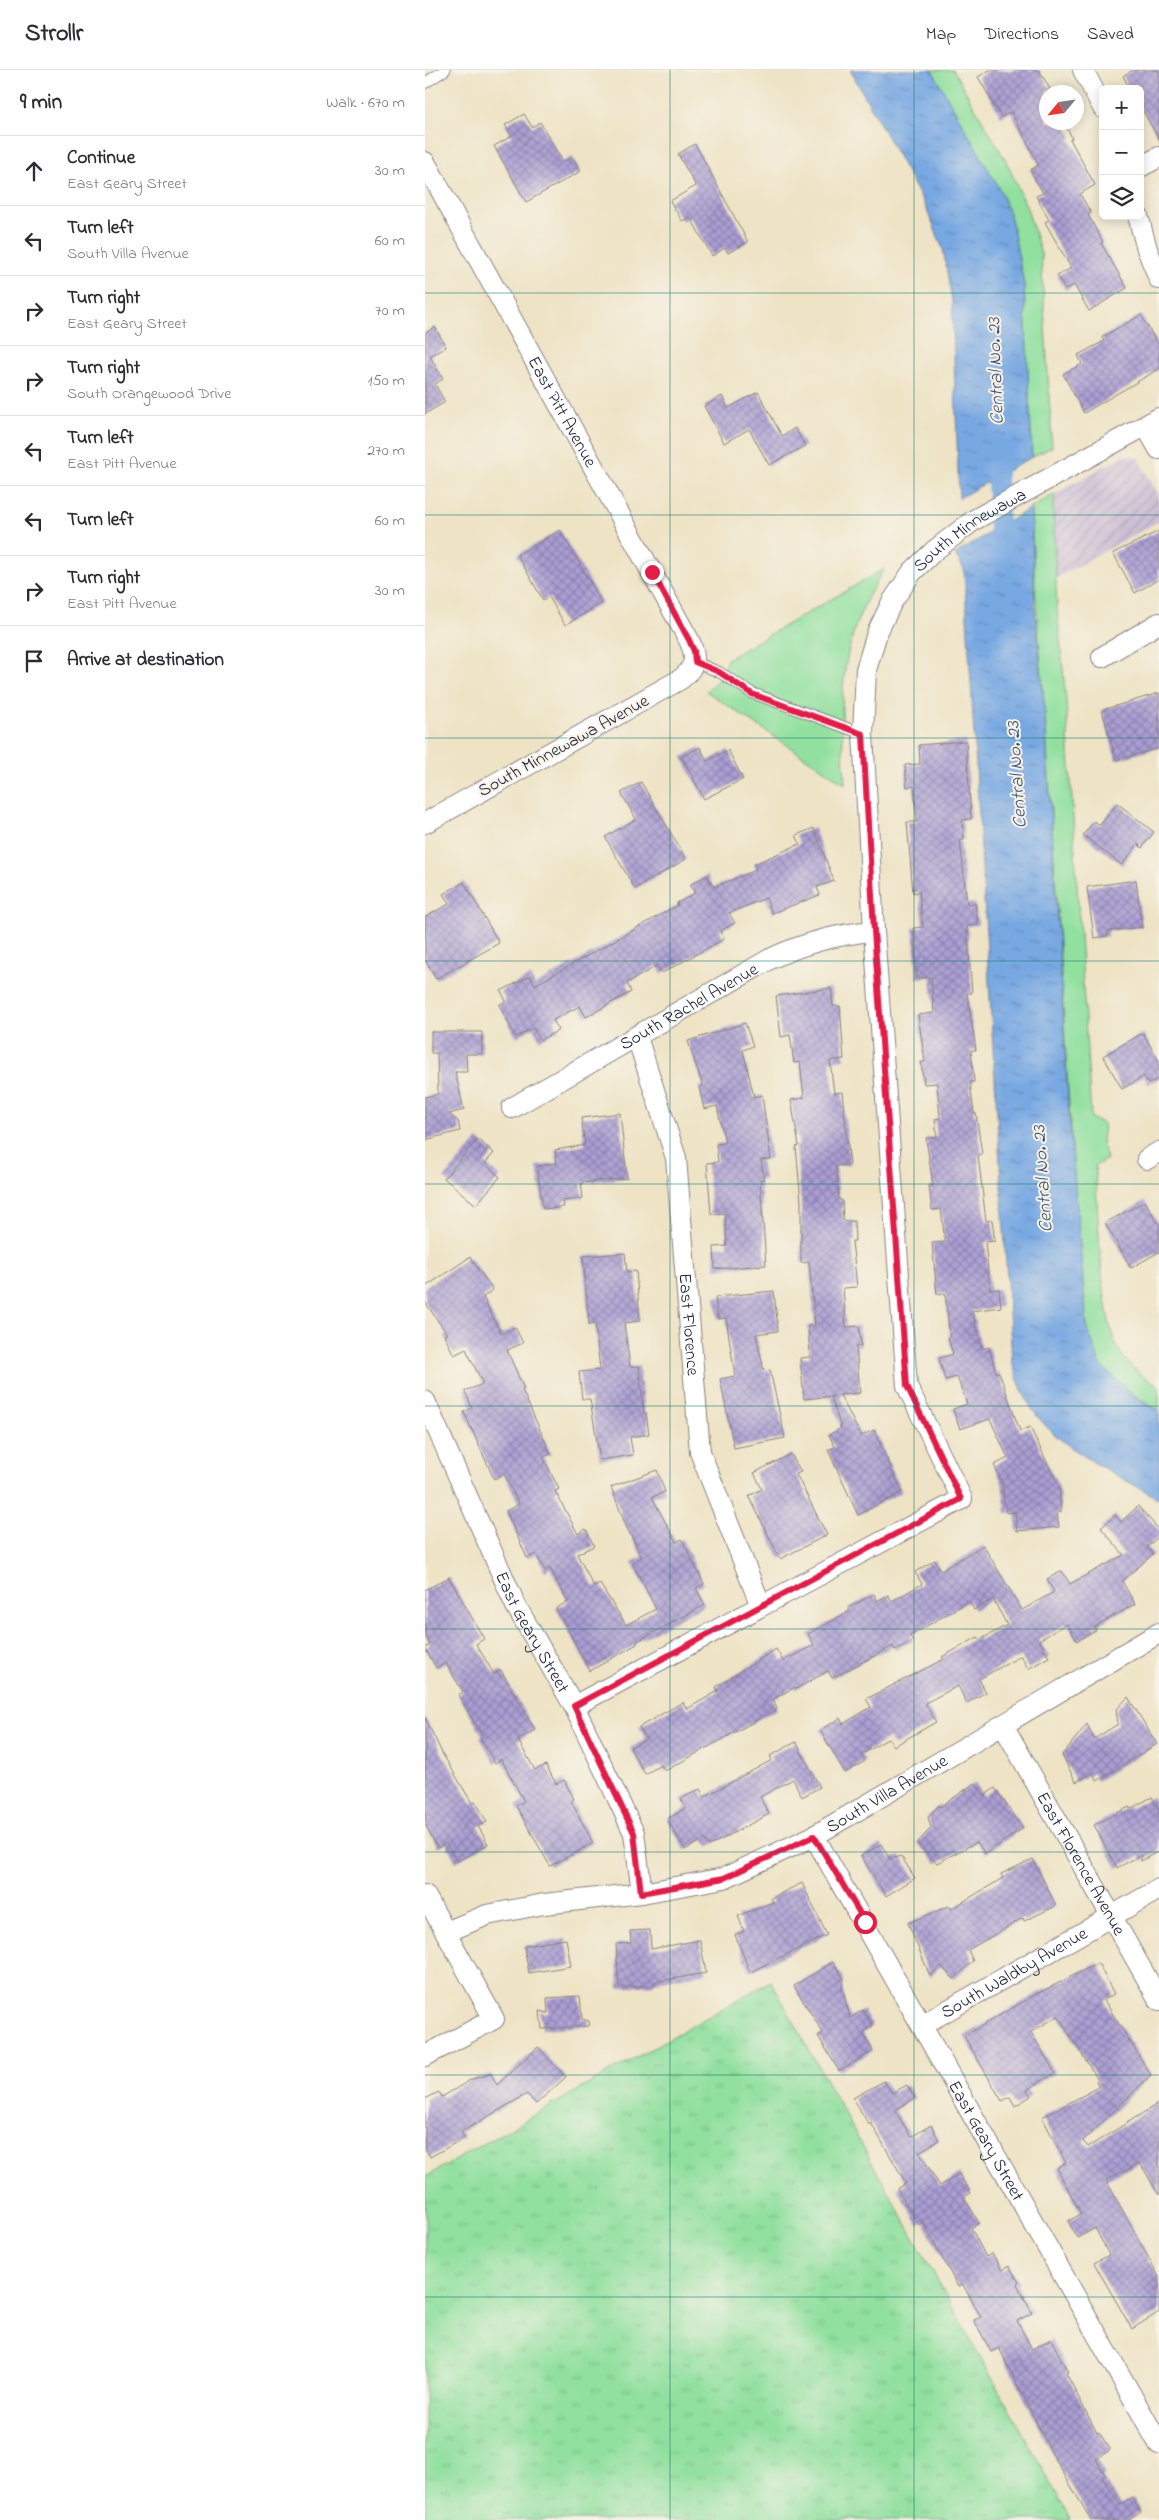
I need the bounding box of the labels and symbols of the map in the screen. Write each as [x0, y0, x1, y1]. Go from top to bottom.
north arrow [1039, 85, 1084, 130]
water label: Central No. 23 [981, 316, 1012, 425]
street label: East Pitt Avenue [520, 352, 603, 474]
street label: South Minnewawa [908, 483, 1032, 579]
route end [641, 561, 664, 584]
street label: South Minnewawa Avenue [474, 688, 655, 805]
water label: Central No. 23 [1000, 719, 1035, 829]
street label: South Rachel Avenue [616, 957, 765, 1058]
water label: Central No. 23 [1026, 1123, 1061, 1233]
street label: East Florence [670, 1272, 705, 1378]
street label: East Geary Street [487, 1568, 575, 1699]
street label: South Villa Avenue [822, 1749, 954, 1841]
street label: East Florence Avenue [1029, 1788, 1131, 1942]
route start [854, 1911, 877, 1934]
street label: South Waldby Avenue [937, 1921, 1094, 2026]
street label: East Geary Street [940, 2076, 1030, 2207]

